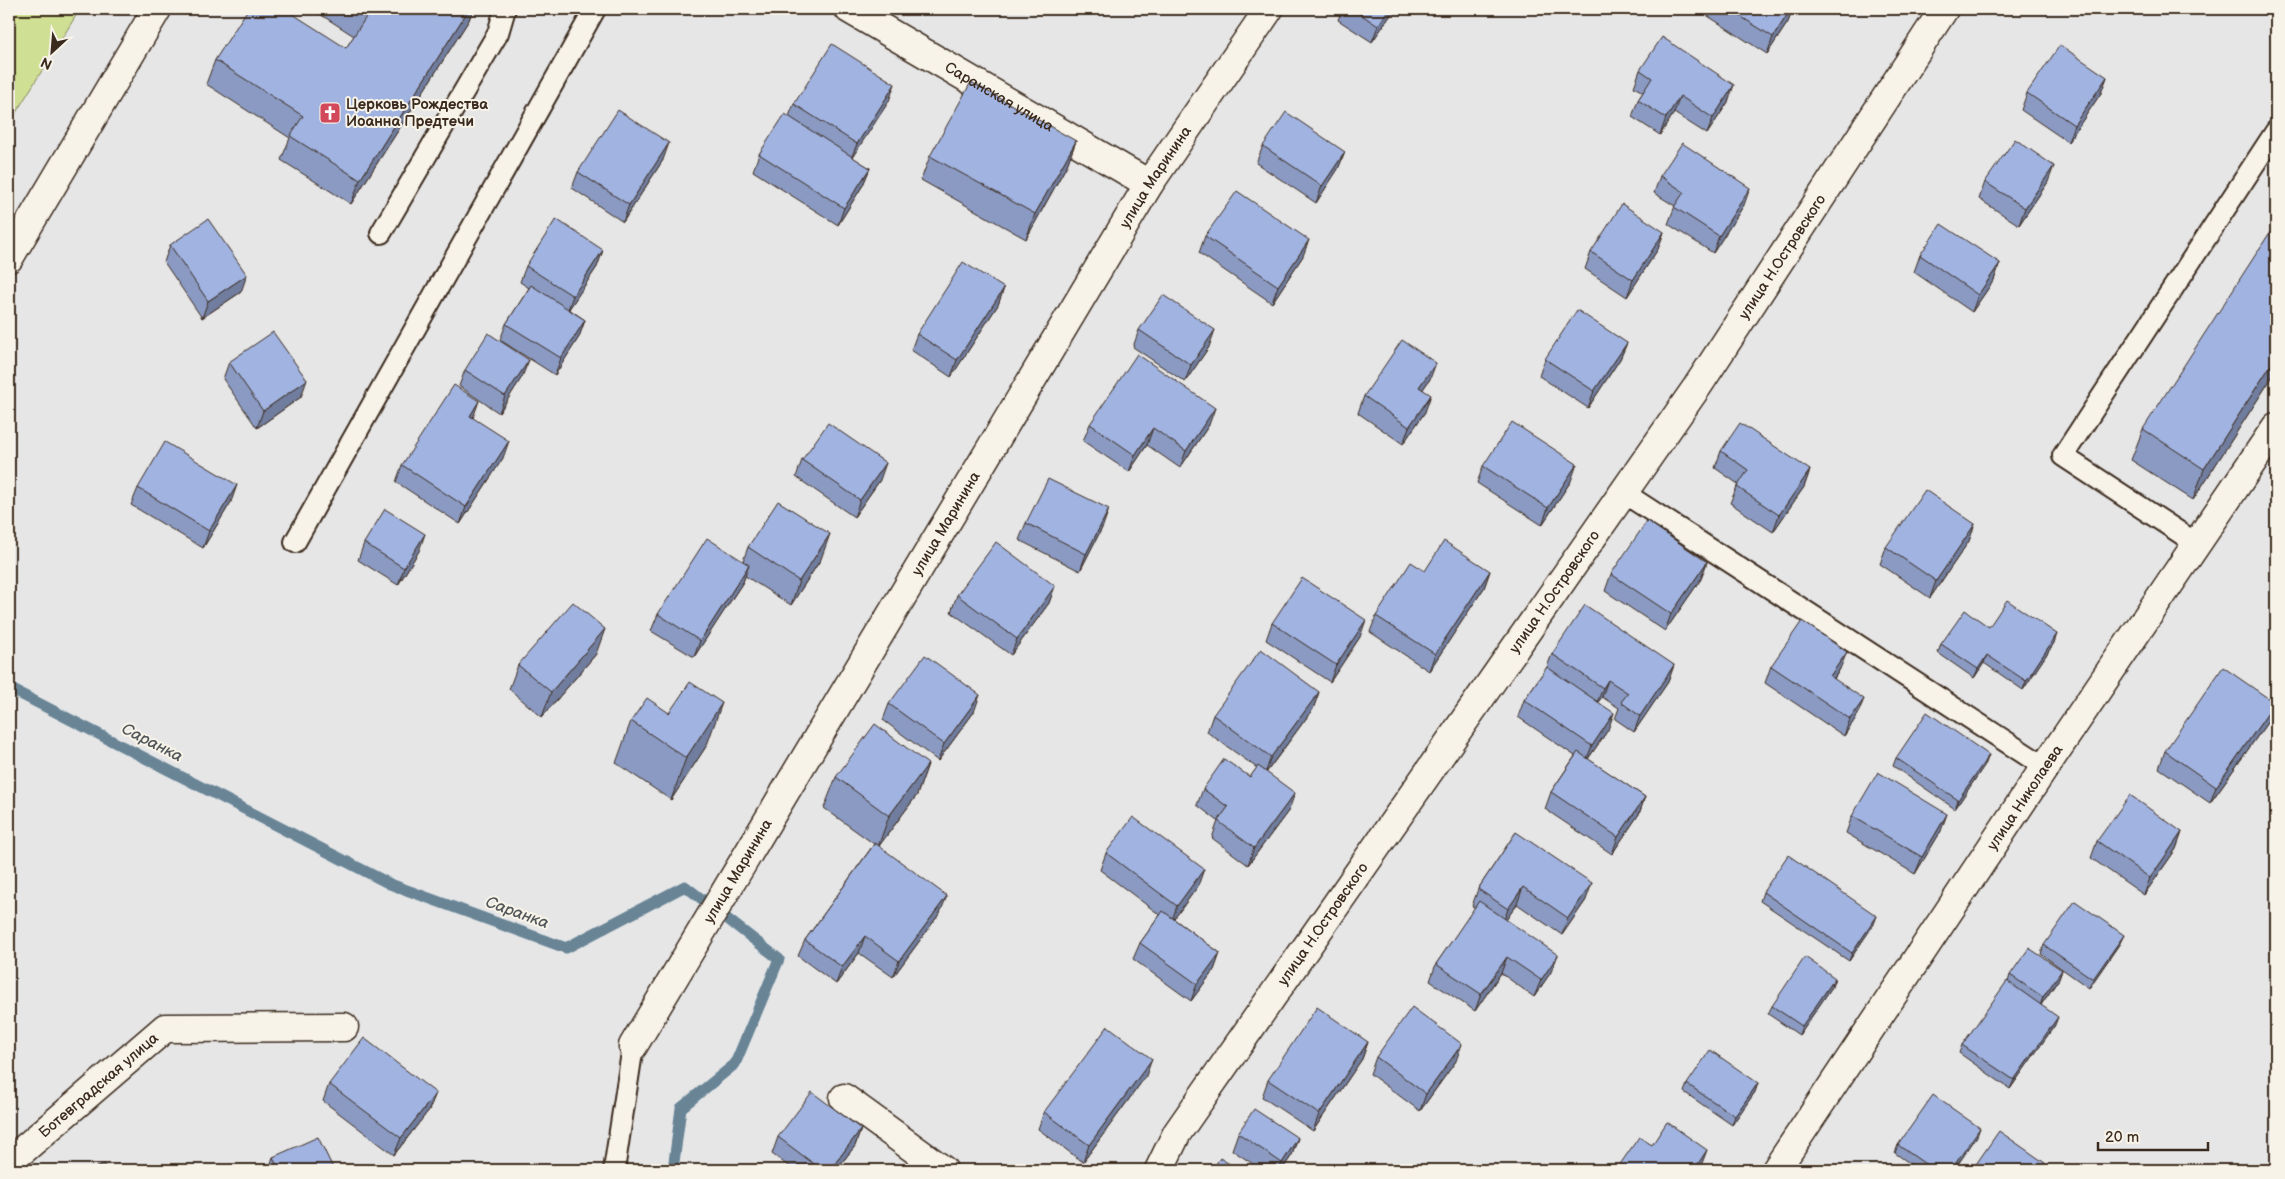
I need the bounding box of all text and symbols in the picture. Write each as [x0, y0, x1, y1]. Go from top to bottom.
north arrow [28, 28, 78, 78]
text: N [38, 53, 55, 73]
street label: Саранская улица [941, 58, 1057, 136]
place label: Церковь Рождества Иоанна Предтечи [346, 95, 488, 131]
church icon: Церковь Рождества Иоанна Предтечи [318, 101, 342, 125]
street label: улица Маринина [1115, 122, 1196, 232]
street label: улица Н.Островского [1734, 191, 1830, 323]
street label: улица Маринина [907, 468, 984, 579]
street label: улица Н.Островского [1505, 527, 1604, 657]
water label: Саранка [118, 720, 186, 766]
street label: улица Николаева [1983, 741, 2067, 854]
street label: улица Маринина [699, 815, 776, 927]
street label: улица Н.Островского [1273, 859, 1372, 989]
water label: Саранка [483, 893, 551, 933]
street label: Ботевградская улица [35, 1028, 162, 1142]
scale bar [2098, 1119, 2208, 1151]
text: 20 m [2105, 1128, 2139, 1147]

